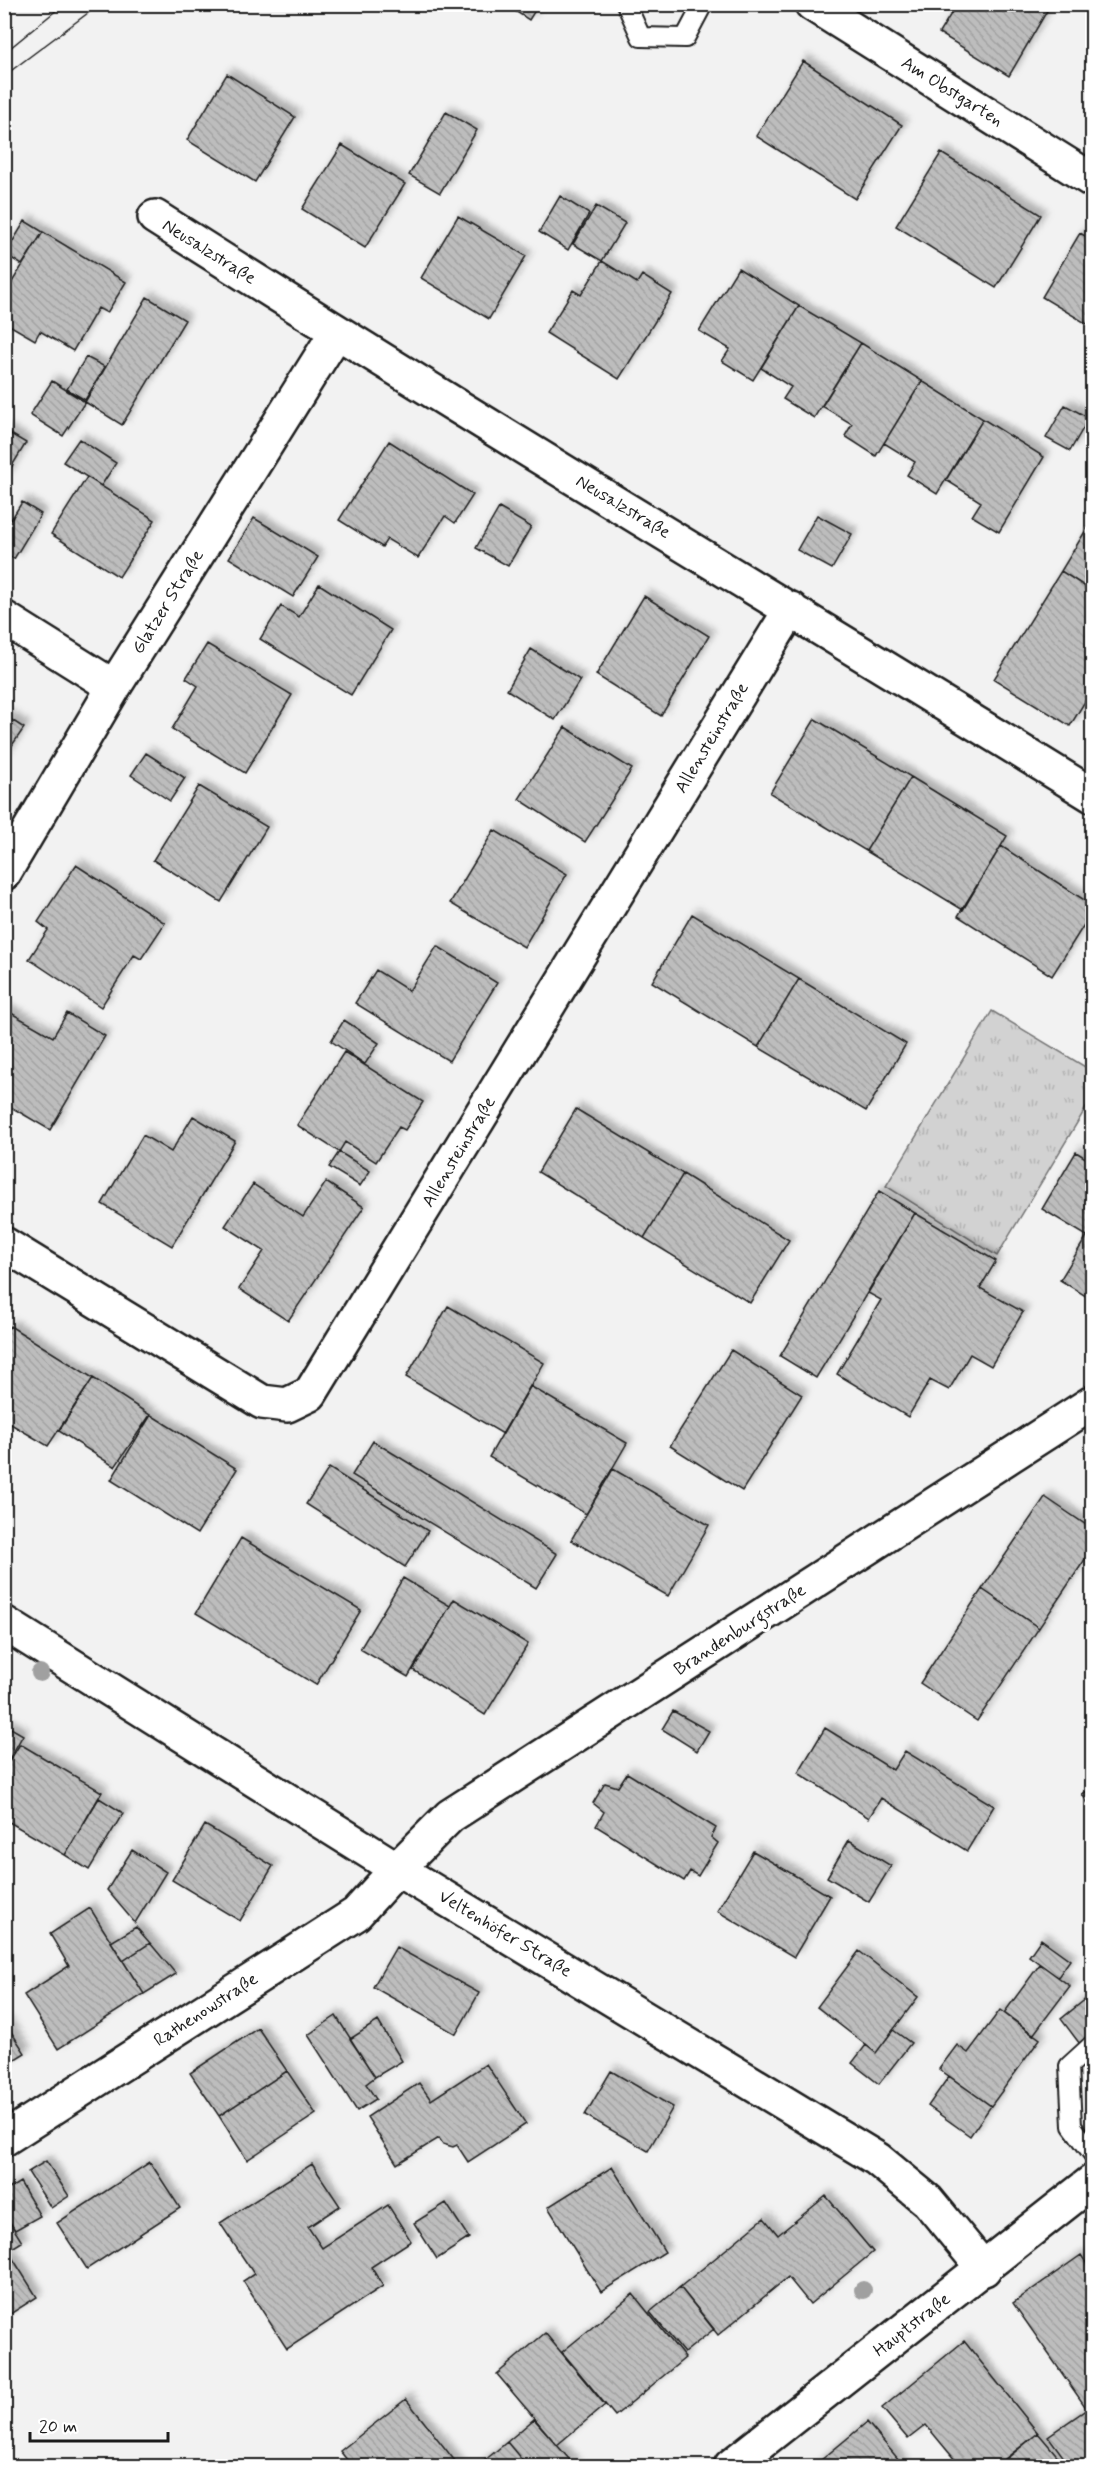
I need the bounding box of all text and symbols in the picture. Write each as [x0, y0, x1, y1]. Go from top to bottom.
street label: Am Obstgarten [896, 51, 1008, 133]
street label: Neusalzstraße [158, 214, 261, 290]
street label: Neusalzstraße [571, 469, 675, 545]
street label: Glatzer Straße [126, 545, 210, 659]
street label: Allensteinstraße [669, 678, 755, 798]
street label: Allensteinstraße [416, 1092, 502, 1212]
street label: Brandenburgstraße [669, 1578, 812, 1683]
street label: Veltenhöfer Straße [434, 1885, 576, 1983]
street label: Rathenowstraße [149, 1967, 263, 2053]
street label: Hauptstraße [868, 2287, 956, 2363]
scale bar [30, 2405, 168, 2443]
text: 20 m [39, 2415, 77, 2439]

